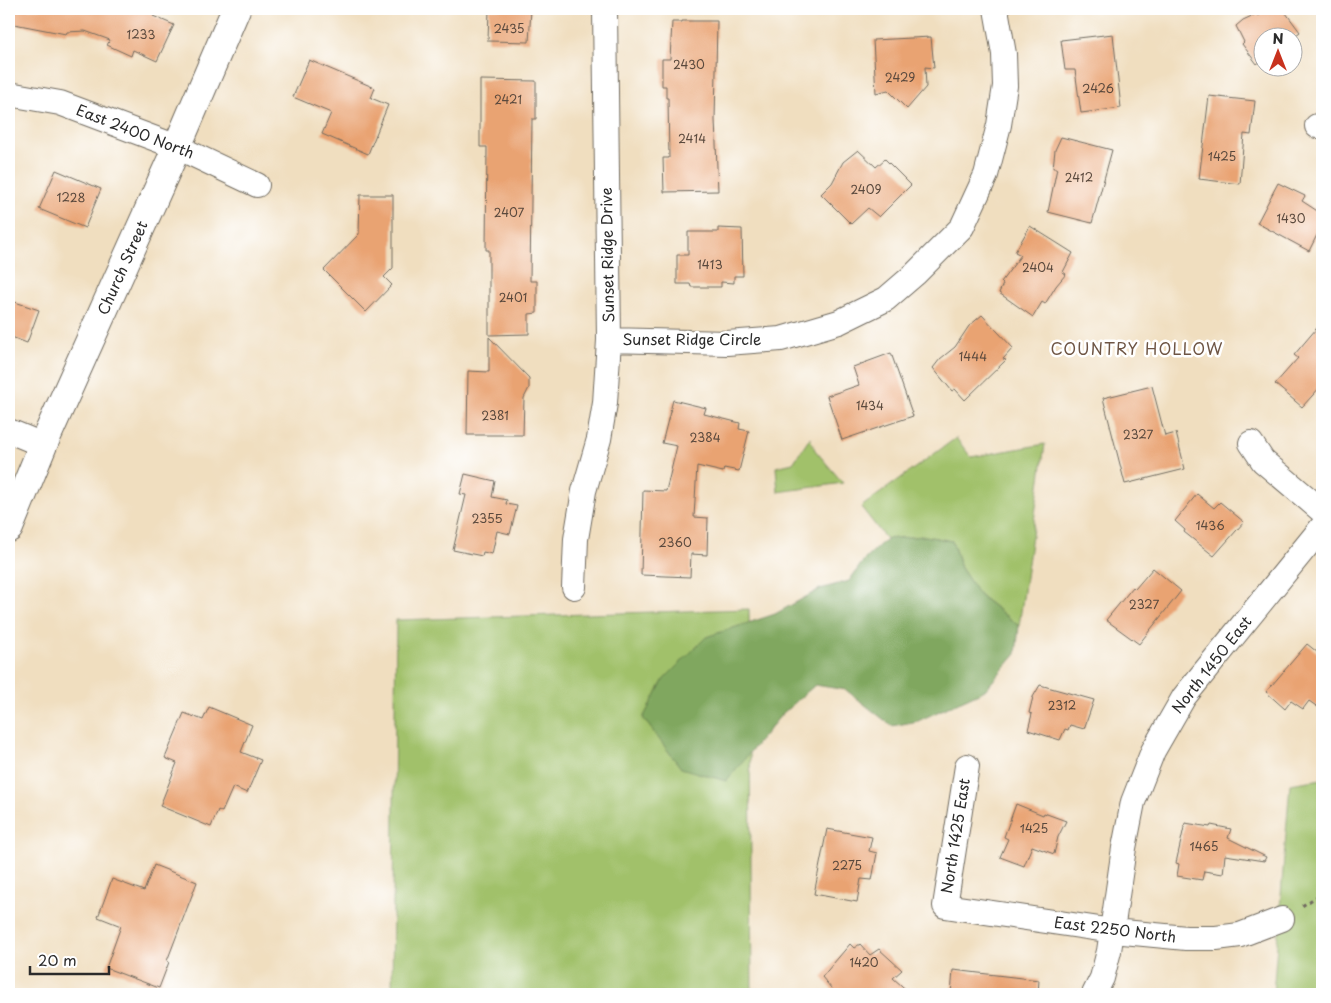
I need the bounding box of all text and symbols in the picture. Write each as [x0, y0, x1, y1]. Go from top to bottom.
house number: 2435 [493, 19, 525, 37]
house number: 1233 [127, 25, 155, 43]
north arrow [1254, 28, 1304, 78]
text: N [1272, 28, 1284, 49]
house number: 2430 [673, 55, 705, 73]
house number: 2429 [885, 68, 915, 86]
house number: 2426 [1082, 79, 1114, 97]
house number: 2421 [494, 90, 522, 108]
street label: East 2400 North [73, 98, 198, 164]
house number: 2414 [678, 129, 706, 147]
house number: 1425 [1208, 147, 1236, 165]
house number: 2412 [1065, 168, 1093, 186]
house number: 2409 [850, 180, 882, 198]
street label: Sunset Ridge Drive [594, 187, 619, 323]
house number: 1228 [57, 188, 86, 206]
house number: 2407 [494, 203, 525, 221]
house number: 1430 [1277, 209, 1306, 227]
street label: Church Street [91, 217, 153, 318]
house number: 1413 [697, 255, 723, 273]
house number: 2404 [1022, 258, 1054, 276]
house number: 2401 [499, 288, 527, 306]
street label: Sunset Ridge Circle [622, 327, 762, 350]
district label: COUNTRY HOLLOW [1051, 336, 1223, 360]
house number: 1444 [959, 347, 987, 365]
house number: 1434 [856, 396, 884, 414]
house number: 2381 [481, 406, 509, 424]
house number: 2327 [1123, 425, 1153, 443]
house number: 2384 [689, 428, 721, 446]
house number: 2355 [472, 509, 502, 527]
house number: 1436 [1195, 516, 1225, 534]
house number: 2360 [658, 533, 692, 551]
house number: 2327 [1129, 595, 1159, 613]
street label: North 1450 East [1165, 610, 1256, 718]
house number: 2312 [1048, 696, 1076, 714]
street label: North 1425 East [934, 777, 975, 895]
house number: 1425 [1020, 819, 1048, 837]
house number: 1465 [1190, 837, 1218, 855]
house number: 2275 [832, 856, 862, 874]
street label: East 2250 North [1053, 910, 1178, 947]
scale bar [30, 943, 109, 975]
text: 20 m [38, 948, 77, 971]
house number: 1420 [849, 953, 879, 971]

